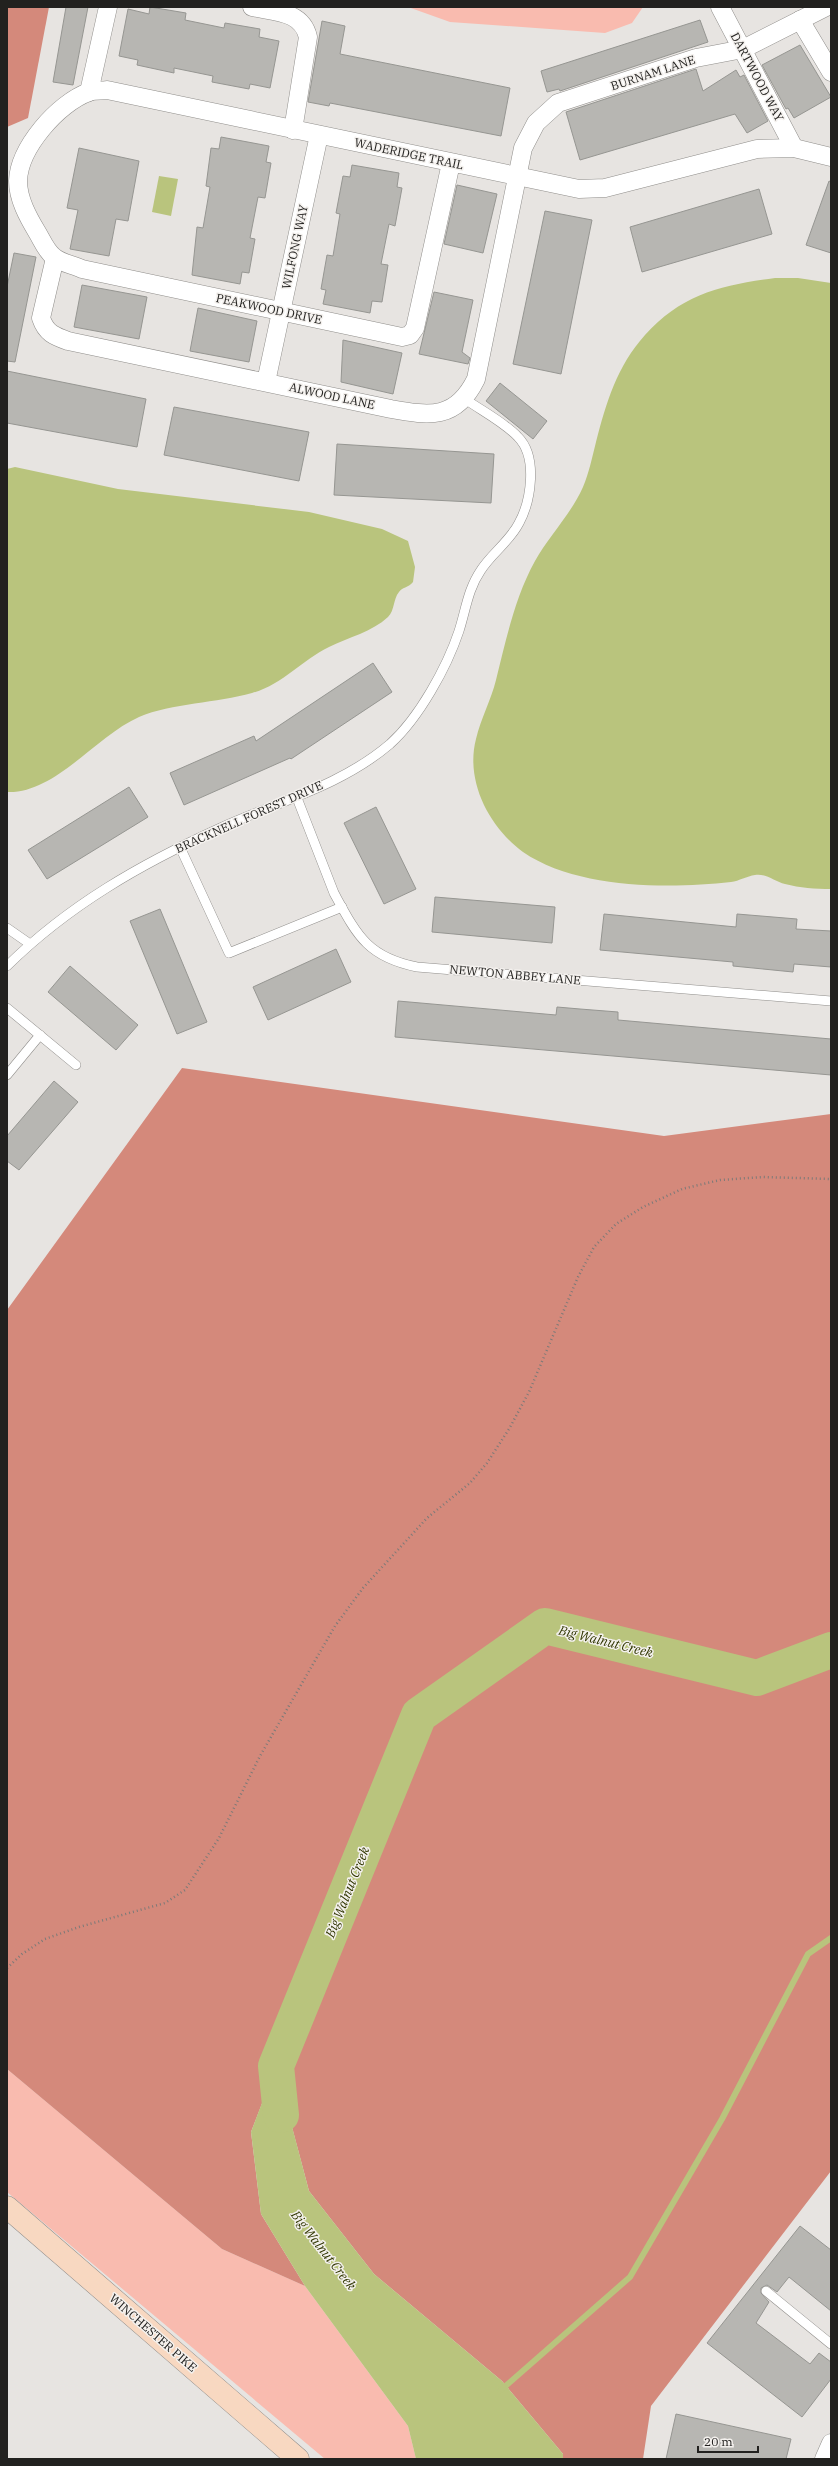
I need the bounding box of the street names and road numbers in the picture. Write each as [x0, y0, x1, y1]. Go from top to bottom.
street label: DARTWOOD WAY [728, 30, 787, 124]
street label: BURNAM LANE [609, 52, 697, 93]
street label: WADERIDGE TRAIL [353, 135, 465, 172]
street label: WILFONG WAY [278, 203, 311, 290]
street label: PEAKWOOD DRIVE [215, 290, 324, 327]
street label: ALWOOD LANE [288, 379, 376, 412]
street label: BRACKNELL FOREST DRIVE [173, 777, 325, 856]
street label: NEWTON ABBEY LANE [449, 961, 581, 988]
street label: WINCHESTER PIKE [106, 2291, 200, 2375]

